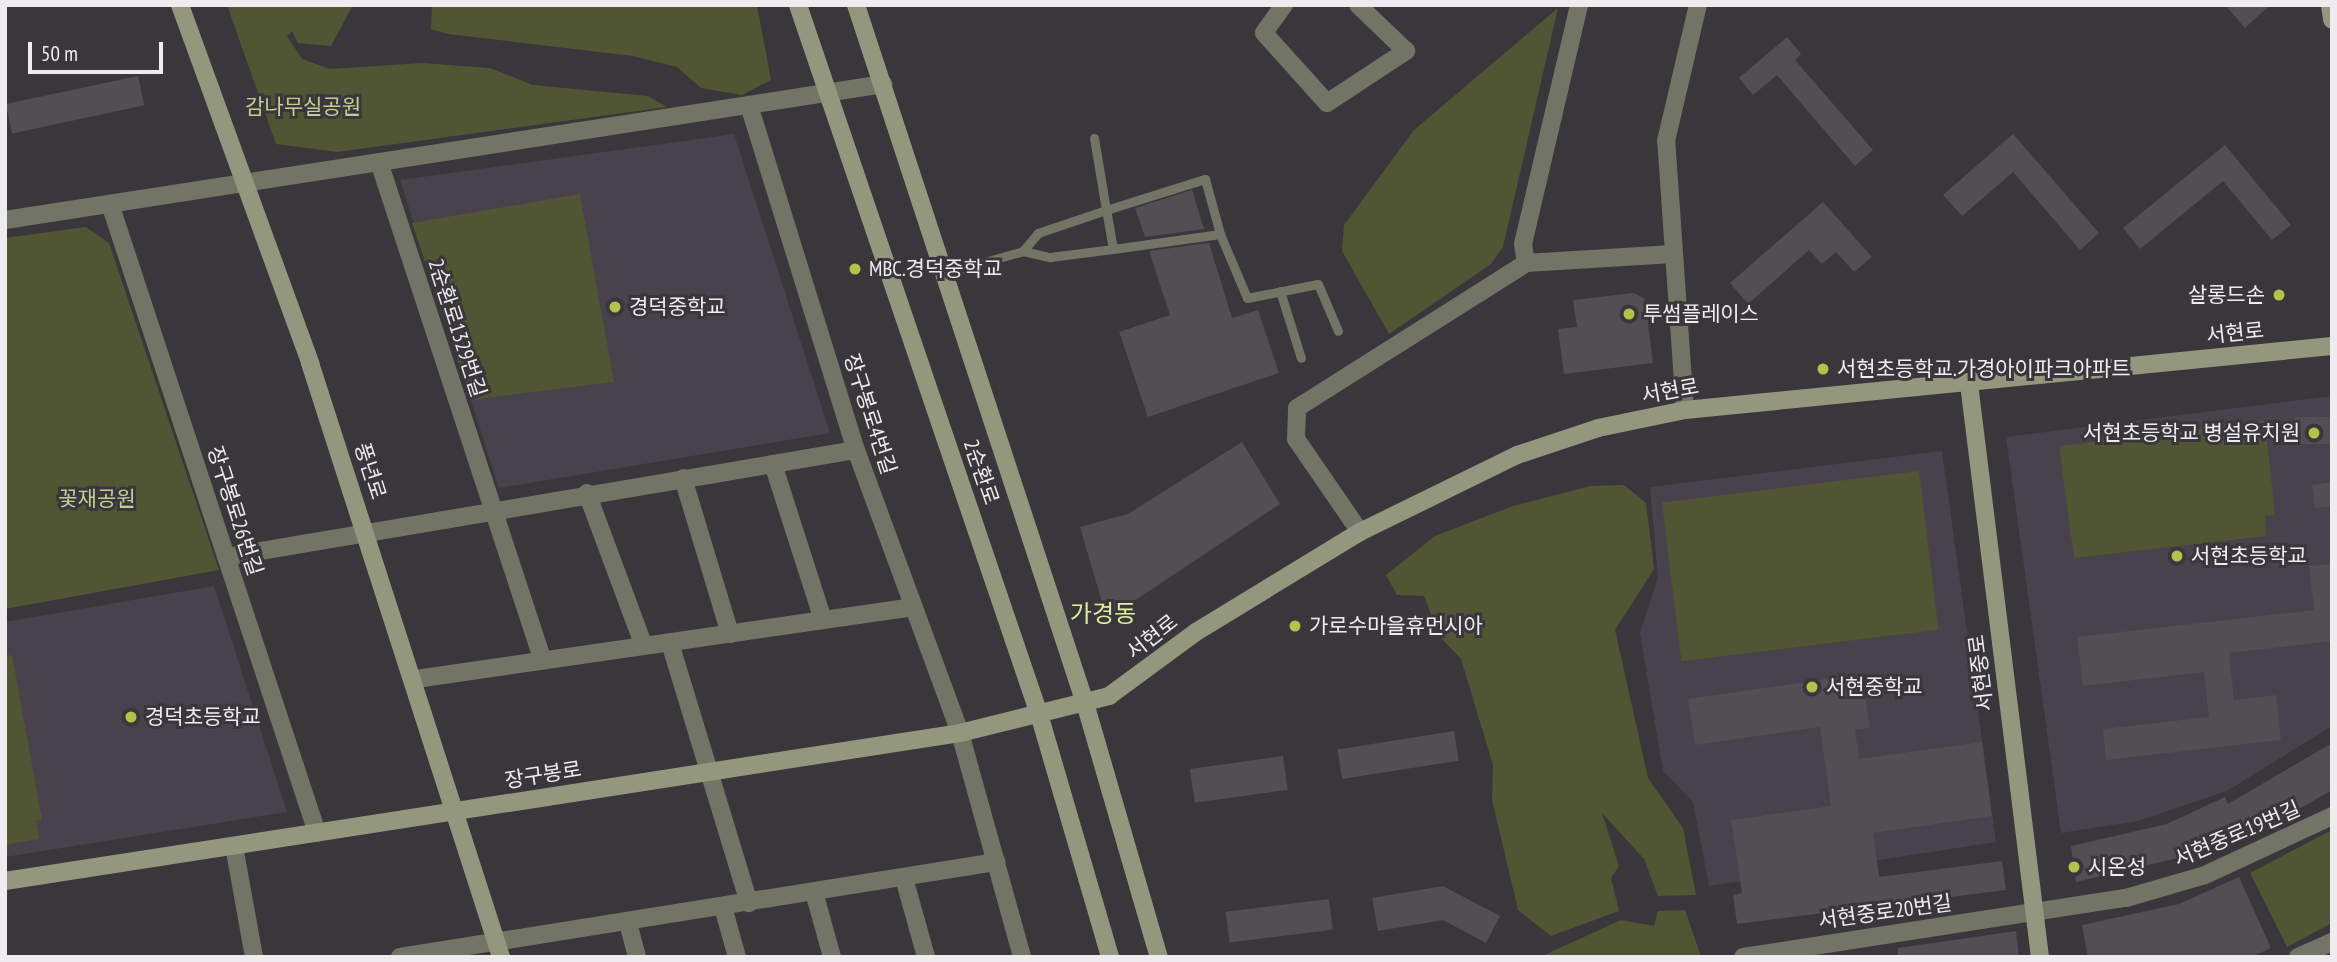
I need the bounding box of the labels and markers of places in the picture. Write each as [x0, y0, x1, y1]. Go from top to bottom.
place label: MBC.경덕중학교 [869, 256, 1002, 282]
marker: MBC.경덕중학교 [847, 261, 863, 277]
place label: 살롱드손 [2188, 282, 2265, 308]
marker: 살롱드손 [2271, 287, 2287, 303]
place label: 경덕중학교 [629, 294, 726, 320]
marker: 경덕중학교 [607, 299, 623, 315]
place label: 투썸플레이스 [1643, 301, 1759, 327]
marker: 투썸플레이스 [1621, 306, 1637, 322]
place label: 서현초등학교.가경아이파크아파트 [1837, 356, 2131, 382]
marker: 서현초등학교.가경아이파크아파트 [1815, 361, 1831, 377]
place label: 서현초등학교 병설유치원 [2083, 420, 2300, 446]
marker: 서현초등학교 병설유치원 [2306, 425, 2322, 441]
place label: 서현초등학교 [2191, 543, 2307, 569]
marker: 서현초등학교 [2169, 548, 2185, 564]
place label: 가로수마을휴먼시아 [1309, 613, 1483, 639]
marker: 가로수마을휴먼시아 [1287, 618, 1303, 634]
place label: 서현중학교 [1826, 674, 1923, 700]
marker: 서현중학교 [1804, 679, 1820, 695]
place label: 경덕초등학교 [145, 704, 261, 730]
marker: 경덕초등학교 [123, 709, 139, 725]
place label: 시온성 [2088, 854, 2146, 880]
marker: 시온성 [2066, 859, 2082, 875]

